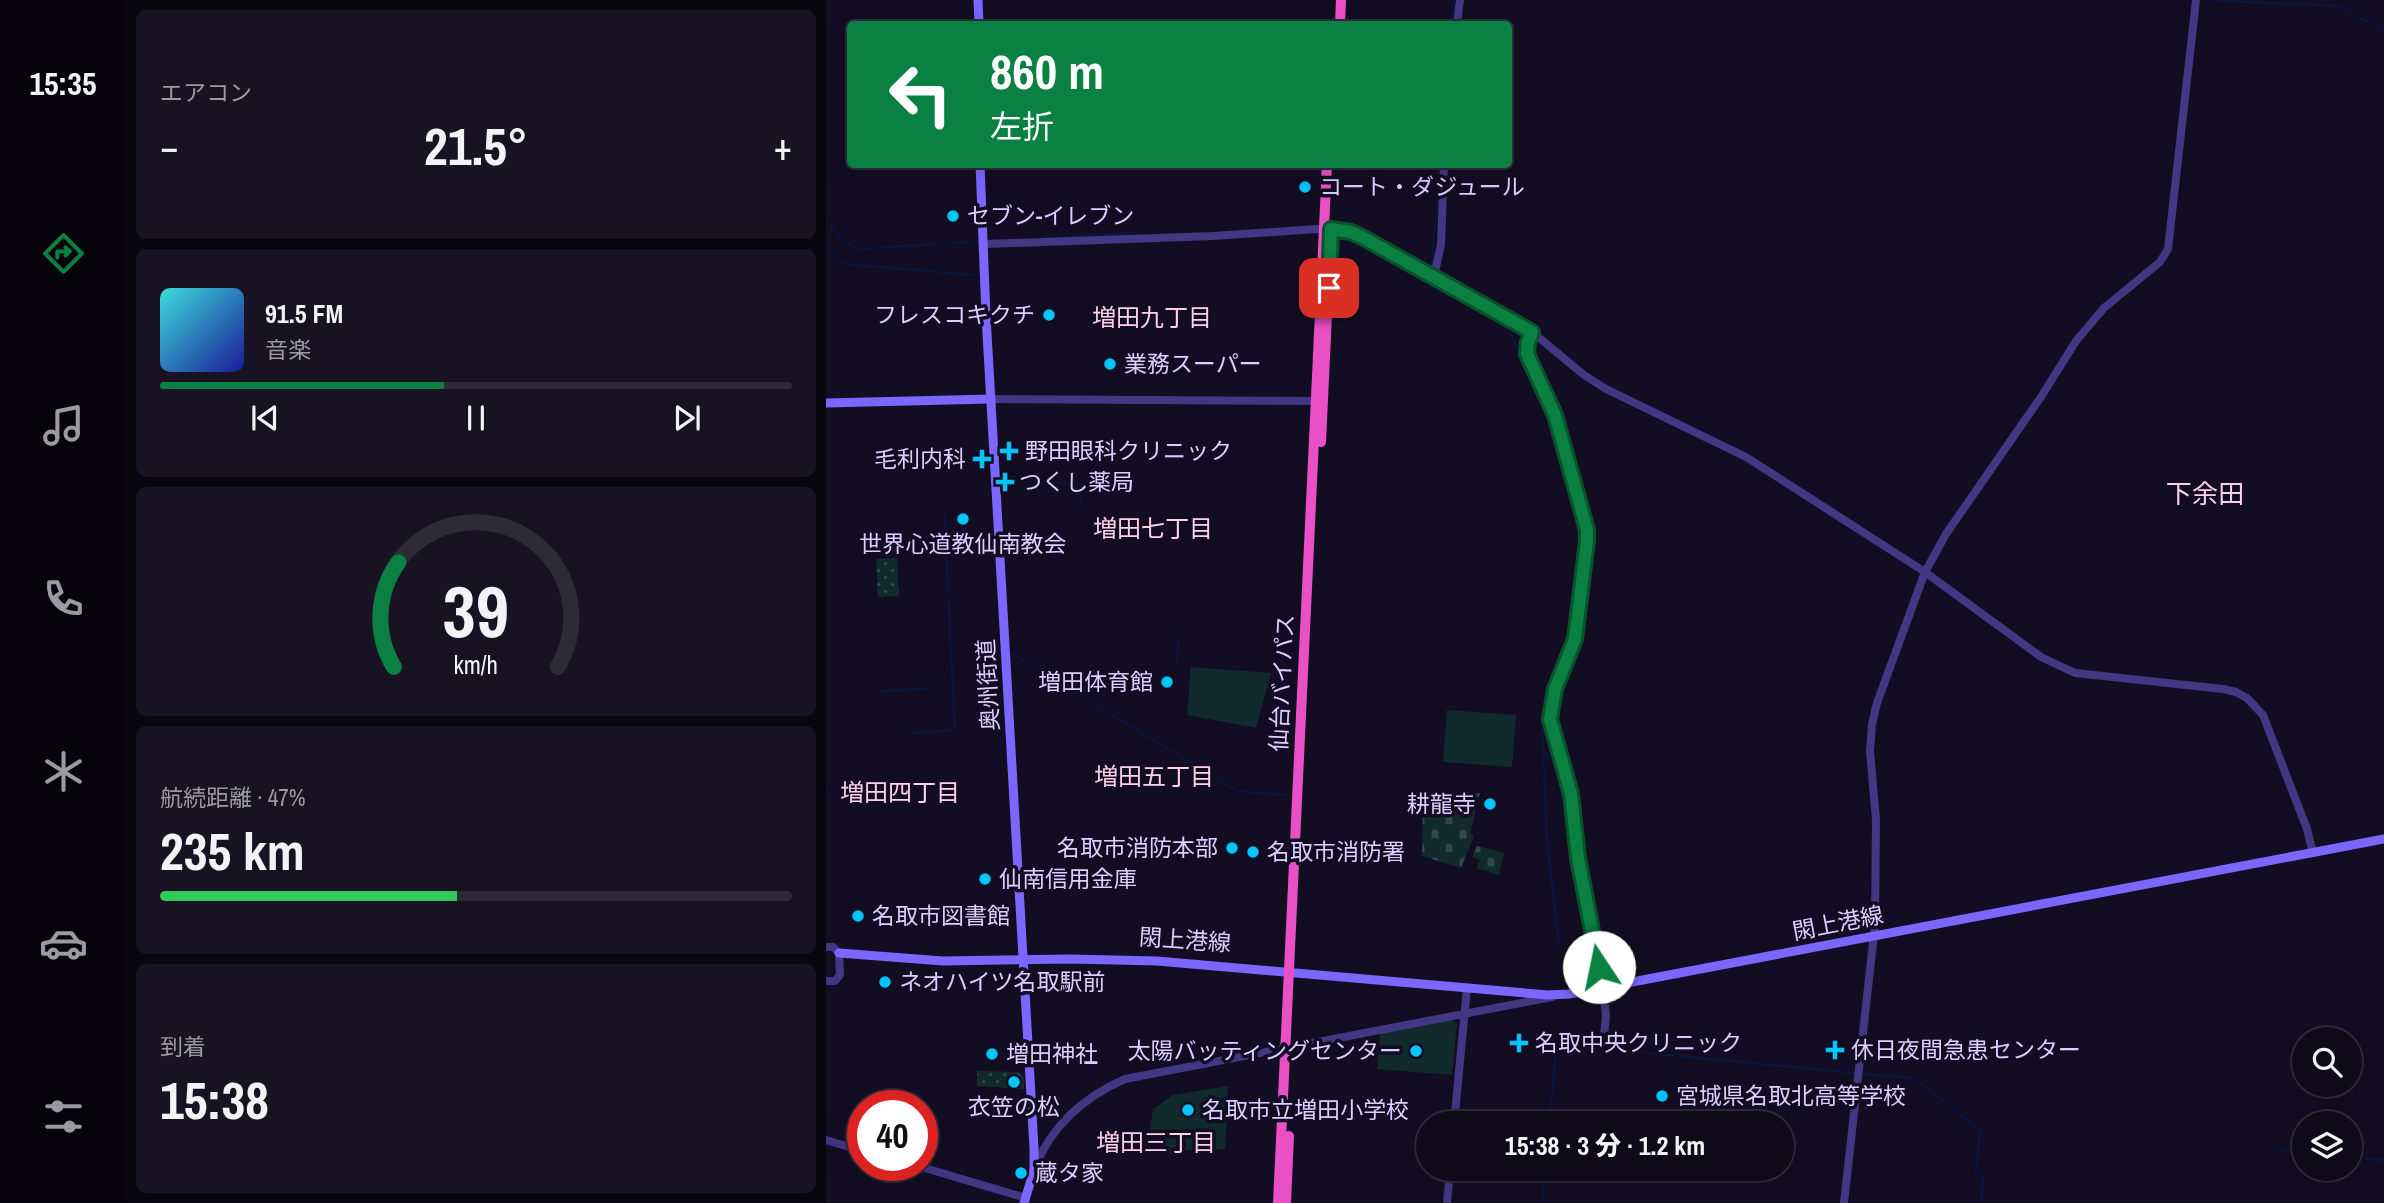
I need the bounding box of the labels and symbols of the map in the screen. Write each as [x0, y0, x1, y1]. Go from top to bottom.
place label: コート・ダジュール [1319, 171, 1525, 202]
marker: コート・ダジュール [1297, 179, 1313, 195]
place label: セブン-イレブン [967, 200, 1134, 231]
marker: セブン-イレブン [945, 208, 961, 224]
pin [1299, 258, 1359, 318]
place label: フレスコキクチ [874, 299, 1035, 330]
district label: 増田九丁目 [1092, 301, 1212, 333]
marker: フレスコキクチ [1041, 307, 1057, 323]
place label: 業務スーパー [1124, 348, 1262, 379]
marker: 業務スーパー [1102, 356, 1118, 372]
place label: 野田眼科クリニック [1025, 435, 1232, 466]
marker: 野田眼科クリニック [999, 441, 1019, 461]
place label: 毛利内科 [874, 443, 966, 474]
marker: 毛利内科 [972, 449, 992, 469]
place label: つくし薬局 [1019, 466, 1134, 497]
marker: つくし薬局 [997, 474, 1013, 490]
district label: 下余田 [2166, 476, 2244, 511]
marker: 世界心道教仙南教会 [955, 511, 971, 527]
district label: 増田七丁目 [1093, 512, 1213, 544]
place label: 世界心道教仙南教会 [860, 528, 1067, 559]
street label: 仙台バイパス [1262, 613, 1301, 752]
street label: 奥州街道 [970, 638, 1005, 732]
place label: 増田体育館 [1038, 666, 1153, 697]
marker: 増田体育館 [1159, 674, 1175, 690]
district label: 増田五丁目 [1094, 760, 1214, 792]
district label: 増田四丁目 [840, 776, 960, 808]
place label: 耕龍寺 [1407, 788, 1476, 819]
marker: 耕龍寺 [1482, 796, 1498, 812]
place label: 名取市消防本部 [1057, 832, 1218, 863]
place label: 名取市消防署 [1267, 836, 1405, 867]
marker: 名取市消防本部 [1224, 840, 1240, 856]
marker: 名取市消防署 [1245, 844, 1261, 860]
place label: 仙南信用金庫 [999, 863, 1137, 894]
marker: 仙南信用金庫 [977, 871, 993, 887]
street label: 閖上港線 [1790, 899, 1886, 947]
place label: 名取市図書館 [872, 900, 1010, 931]
marker: 名取市図書館 [850, 908, 866, 924]
street label: 閖上港線 [1138, 921, 1232, 958]
position arrow [1562, 930, 1636, 1004]
place label: ネオハイツ名取駅前 [899, 966, 1106, 997]
marker: ネオハイツ名取駅前 [877, 974, 893, 990]
place label: 名取中央クリニック [1535, 1027, 1742, 1058]
marker: 名取中央クリニック [1509, 1033, 1529, 1053]
place label: 休日夜間急患センター [1851, 1034, 2081, 1065]
place label: 太陽バッティングセンター [1127, 1035, 1402, 1066]
place label: 増田神社 [1006, 1038, 1098, 1069]
marker: 休日夜間急患センター [1825, 1040, 1845, 1060]
marker: 太陽バッティングセンター [1408, 1043, 1424, 1059]
marker: 増田神社 [984, 1046, 1000, 1062]
marker: 衣笠の松 [1006, 1074, 1022, 1090]
place label: 宮城県名取北高等学校 [1676, 1080, 1906, 1111]
marker: 宮城県名取北高等学校 [1654, 1088, 1670, 1104]
speed limit sign: 40 [847, 1090, 938, 1181]
place label: 衣笠の松 [968, 1091, 1060, 1122]
place label: 名取市立増田小学校 [1202, 1094, 1409, 1125]
marker: 名取市立増田小学校 [1180, 1102, 1196, 1118]
district label: 増田三丁目 [1096, 1126, 1216, 1158]
place label: 蔵タ家 [1035, 1157, 1104, 1188]
marker: 蔵タ家 [1013, 1165, 1029, 1181]

